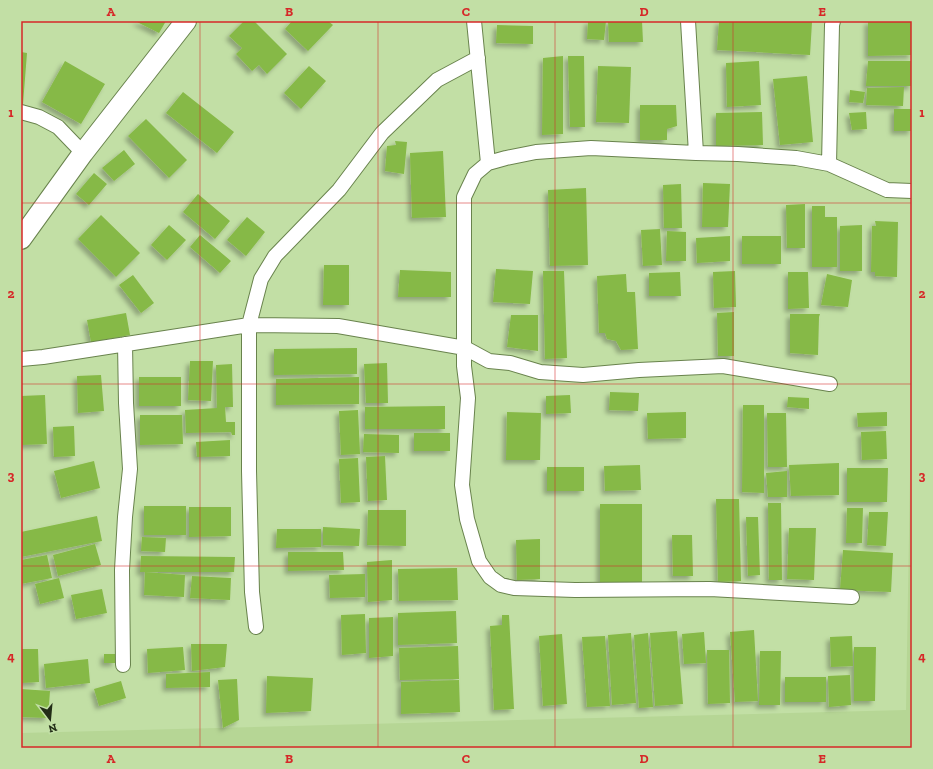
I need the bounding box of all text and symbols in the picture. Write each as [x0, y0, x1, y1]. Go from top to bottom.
text: A [107, 4, 116, 19]
text: B [285, 4, 293, 19]
text: C [462, 4, 470, 19]
text: D [639, 4, 649, 19]
text: E [818, 4, 826, 19]
text: 1 [8, 105, 14, 120]
text: 1 [919, 105, 925, 120]
text: 2 [8, 286, 15, 301]
text: 2 [919, 286, 926, 301]
text: 3 [8, 468, 15, 483]
text: 3 [919, 468, 926, 483]
text: 4 [7, 649, 15, 664]
text: 4 [918, 649, 926, 664]
north arrow [30, 699, 70, 739]
text: N [46, 721, 58, 736]
text: A [107, 751, 116, 766]
text: B [285, 751, 293, 766]
text: C [462, 751, 470, 766]
text: D [639, 751, 649, 766]
text: E [818, 751, 826, 766]

